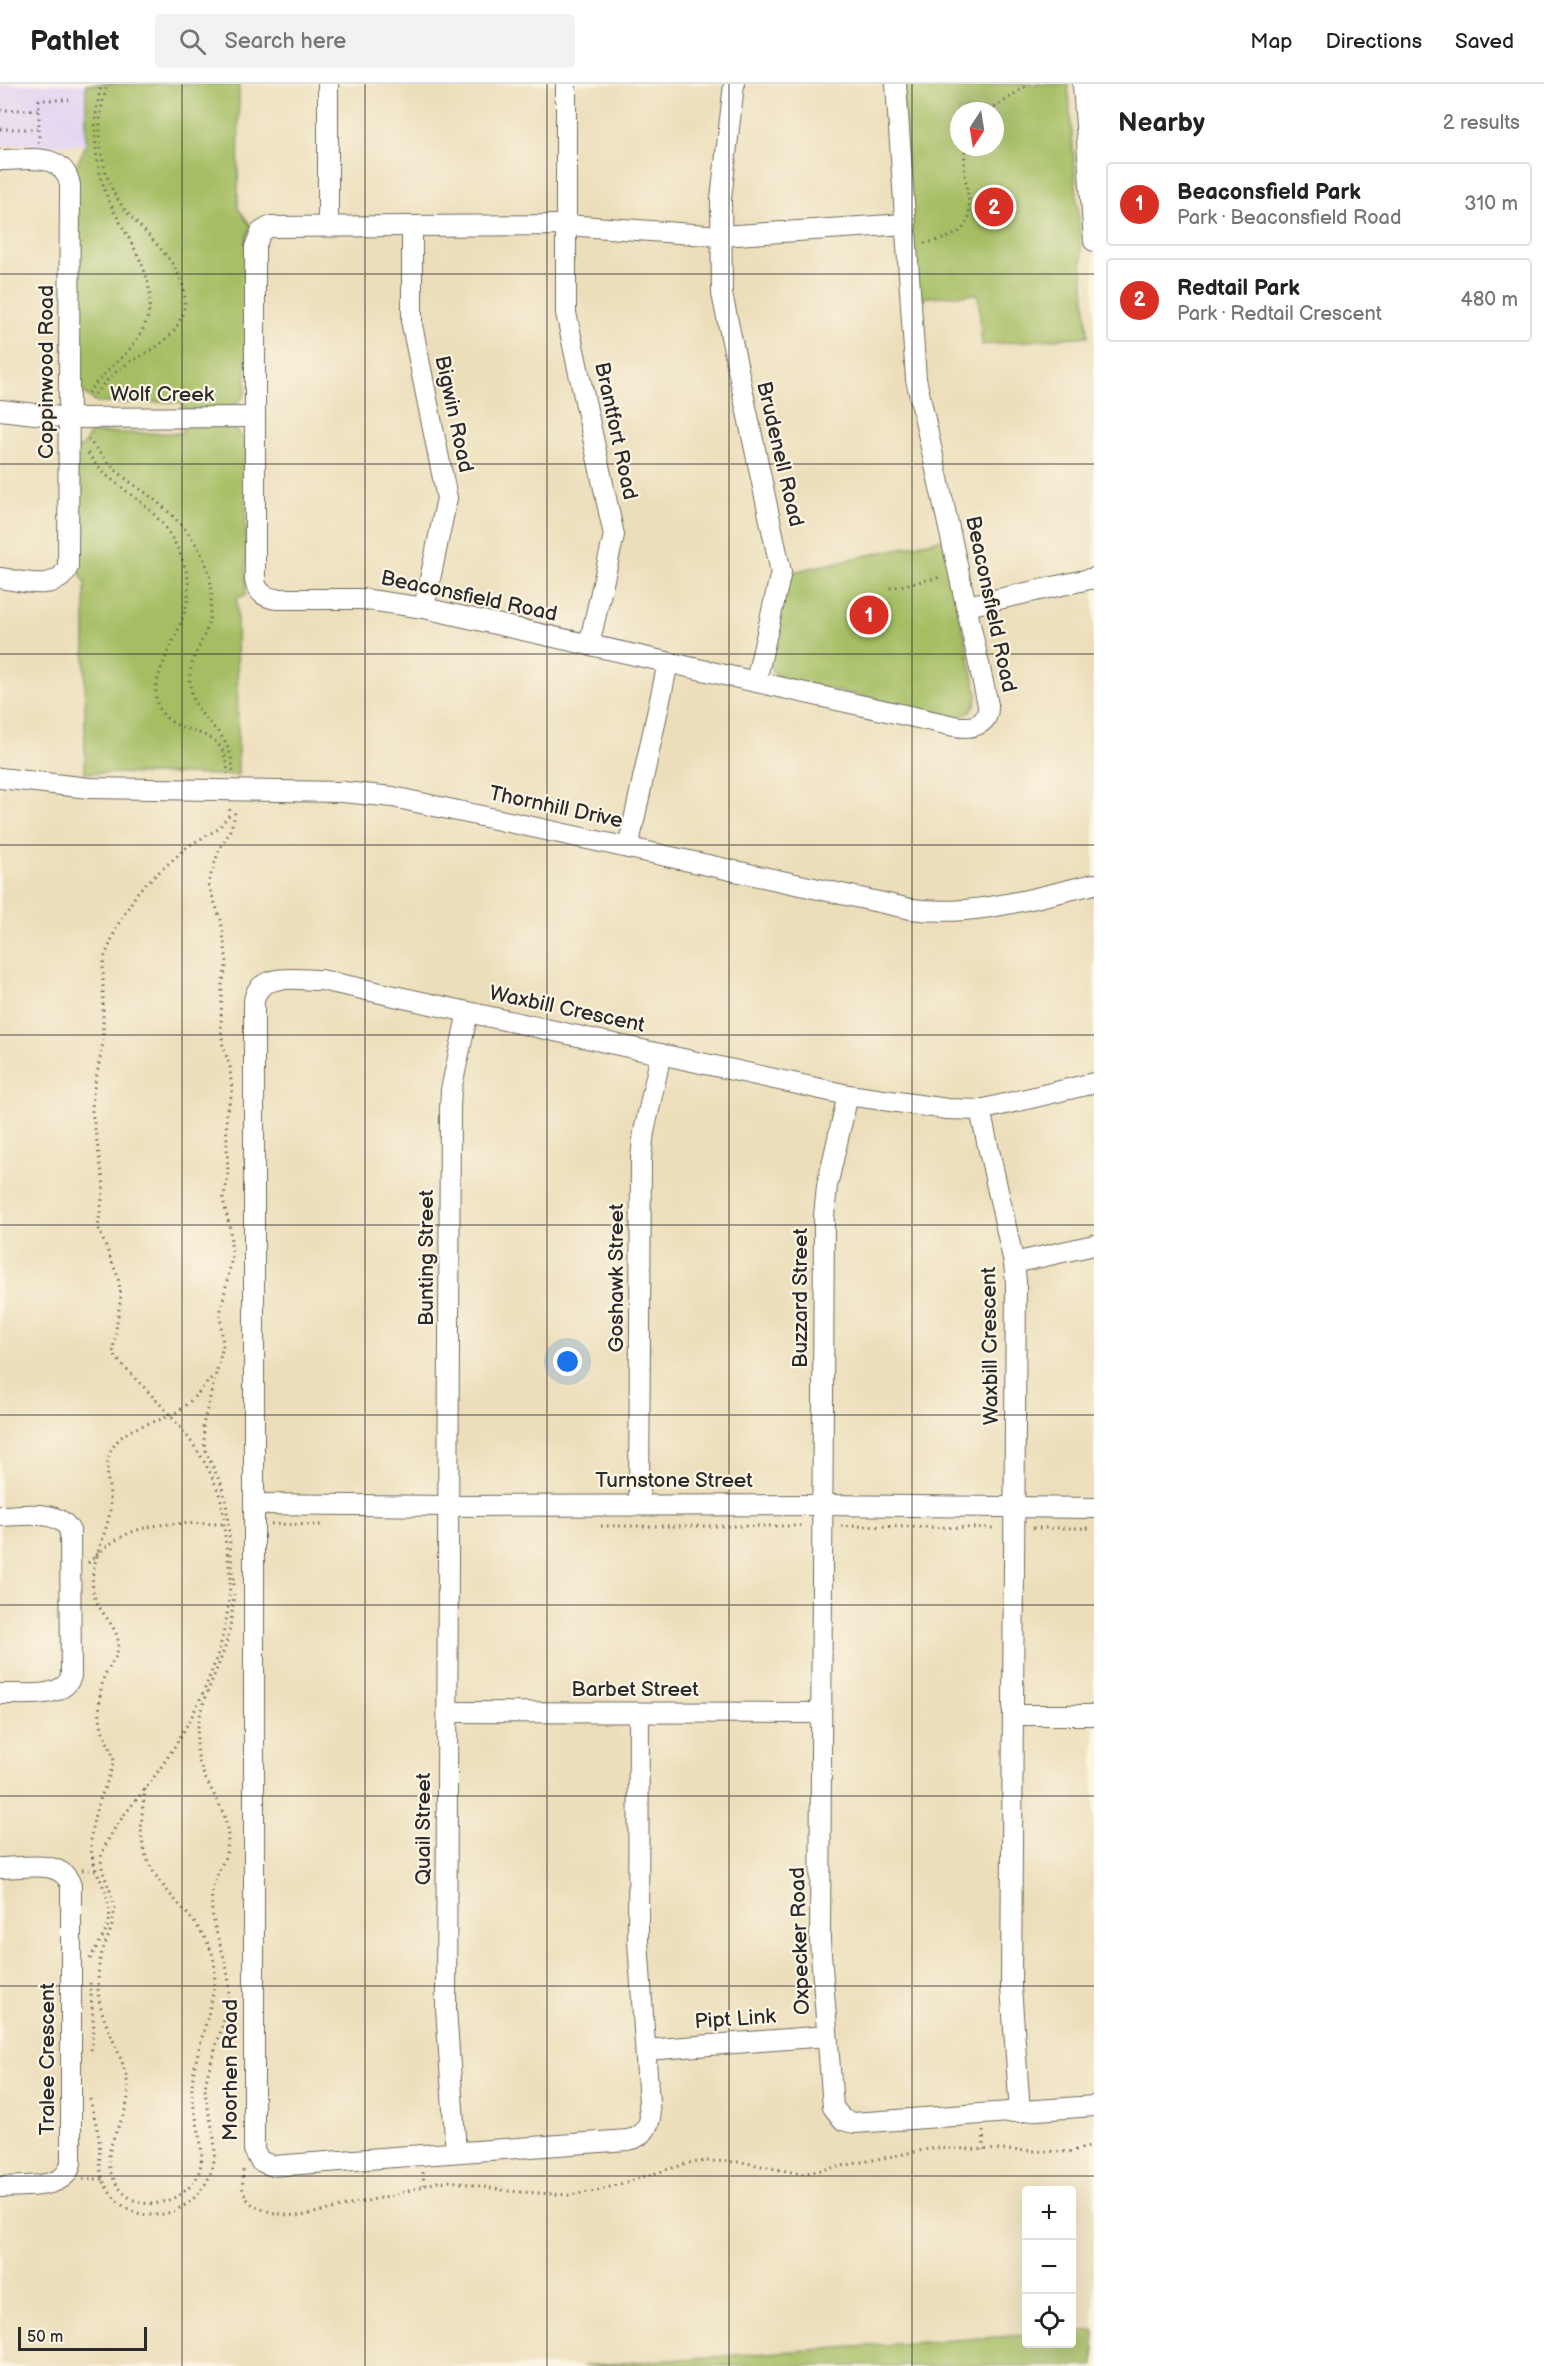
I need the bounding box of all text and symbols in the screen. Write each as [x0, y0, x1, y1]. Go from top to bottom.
search box [155, 14, 575, 68]
text: Pathlet [30, 25, 119, 58]
icon: search [176, 25, 209, 58]
text: Search here [224, 28, 346, 55]
text: Map [1250, 29, 1293, 54]
text: Directions [1326, 29, 1422, 54]
text: Saved [1455, 29, 1514, 54]
north arrow [950, 102, 1004, 156]
text: Nearby [1118, 108, 1205, 139]
text: 2 results [1443, 111, 1520, 135]
text: Beaconsfield Park [1177, 179, 1361, 206]
pin: 2 [974, 184, 1014, 230]
text: 1 [1135, 192, 1144, 216]
text: 310 m [1464, 192, 1518, 216]
text: Park · Beaconsfield Road [1177, 206, 1401, 230]
text: Redtail Park [1177, 275, 1300, 302]
street label: Coppinwood Road [34, 285, 59, 459]
text: 2 [1134, 288, 1145, 312]
text: 480 m [1460, 288, 1518, 312]
text: Park · Redtail Crescent [1177, 302, 1382, 326]
street label: Bigwin Road [429, 353, 479, 475]
street label: Brantfort Road [589, 360, 643, 502]
street label: Brudenell Road [751, 379, 809, 529]
street label: Wolf Creek [110, 382, 215, 407]
street label: Beaconsfield Road [960, 513, 1022, 695]
street label: Beaconsfield Road [378, 565, 560, 627]
pin: 1 [850, 592, 888, 638]
street label: Thornhill Drive [487, 781, 625, 833]
street label: Waxbill Crescent [487, 980, 648, 1038]
street label: Bunting Street [414, 1189, 439, 1326]
street label: Goshawk Street [604, 1203, 629, 1352]
street label: Buzzard Street [788, 1227, 813, 1368]
street label: Waxbill Crescent [976, 1266, 1004, 1425]
your location [553, 1347, 582, 1376]
street label: Turnstone Street [595, 1468, 753, 1493]
street label: Barbet Street [571, 1677, 699, 1702]
street label: Quail Street [411, 1772, 436, 1885]
street label: Oxpecker Road [785, 1867, 815, 2015]
street label: Tralee Crescent [35, 1982, 60, 2135]
street label: Moorhen Road [218, 1999, 243, 2141]
street label: Pipt Link [694, 2004, 777, 2034]
map controls [1022, 2186, 1076, 2348]
button: + [1022, 2186, 1076, 2240]
button: − [1022, 2240, 1076, 2294]
button: locate [1022, 2294, 1076, 2348]
scale bar [18, 2324, 147, 2352]
text: 50 m [27, 2328, 63, 2347]

